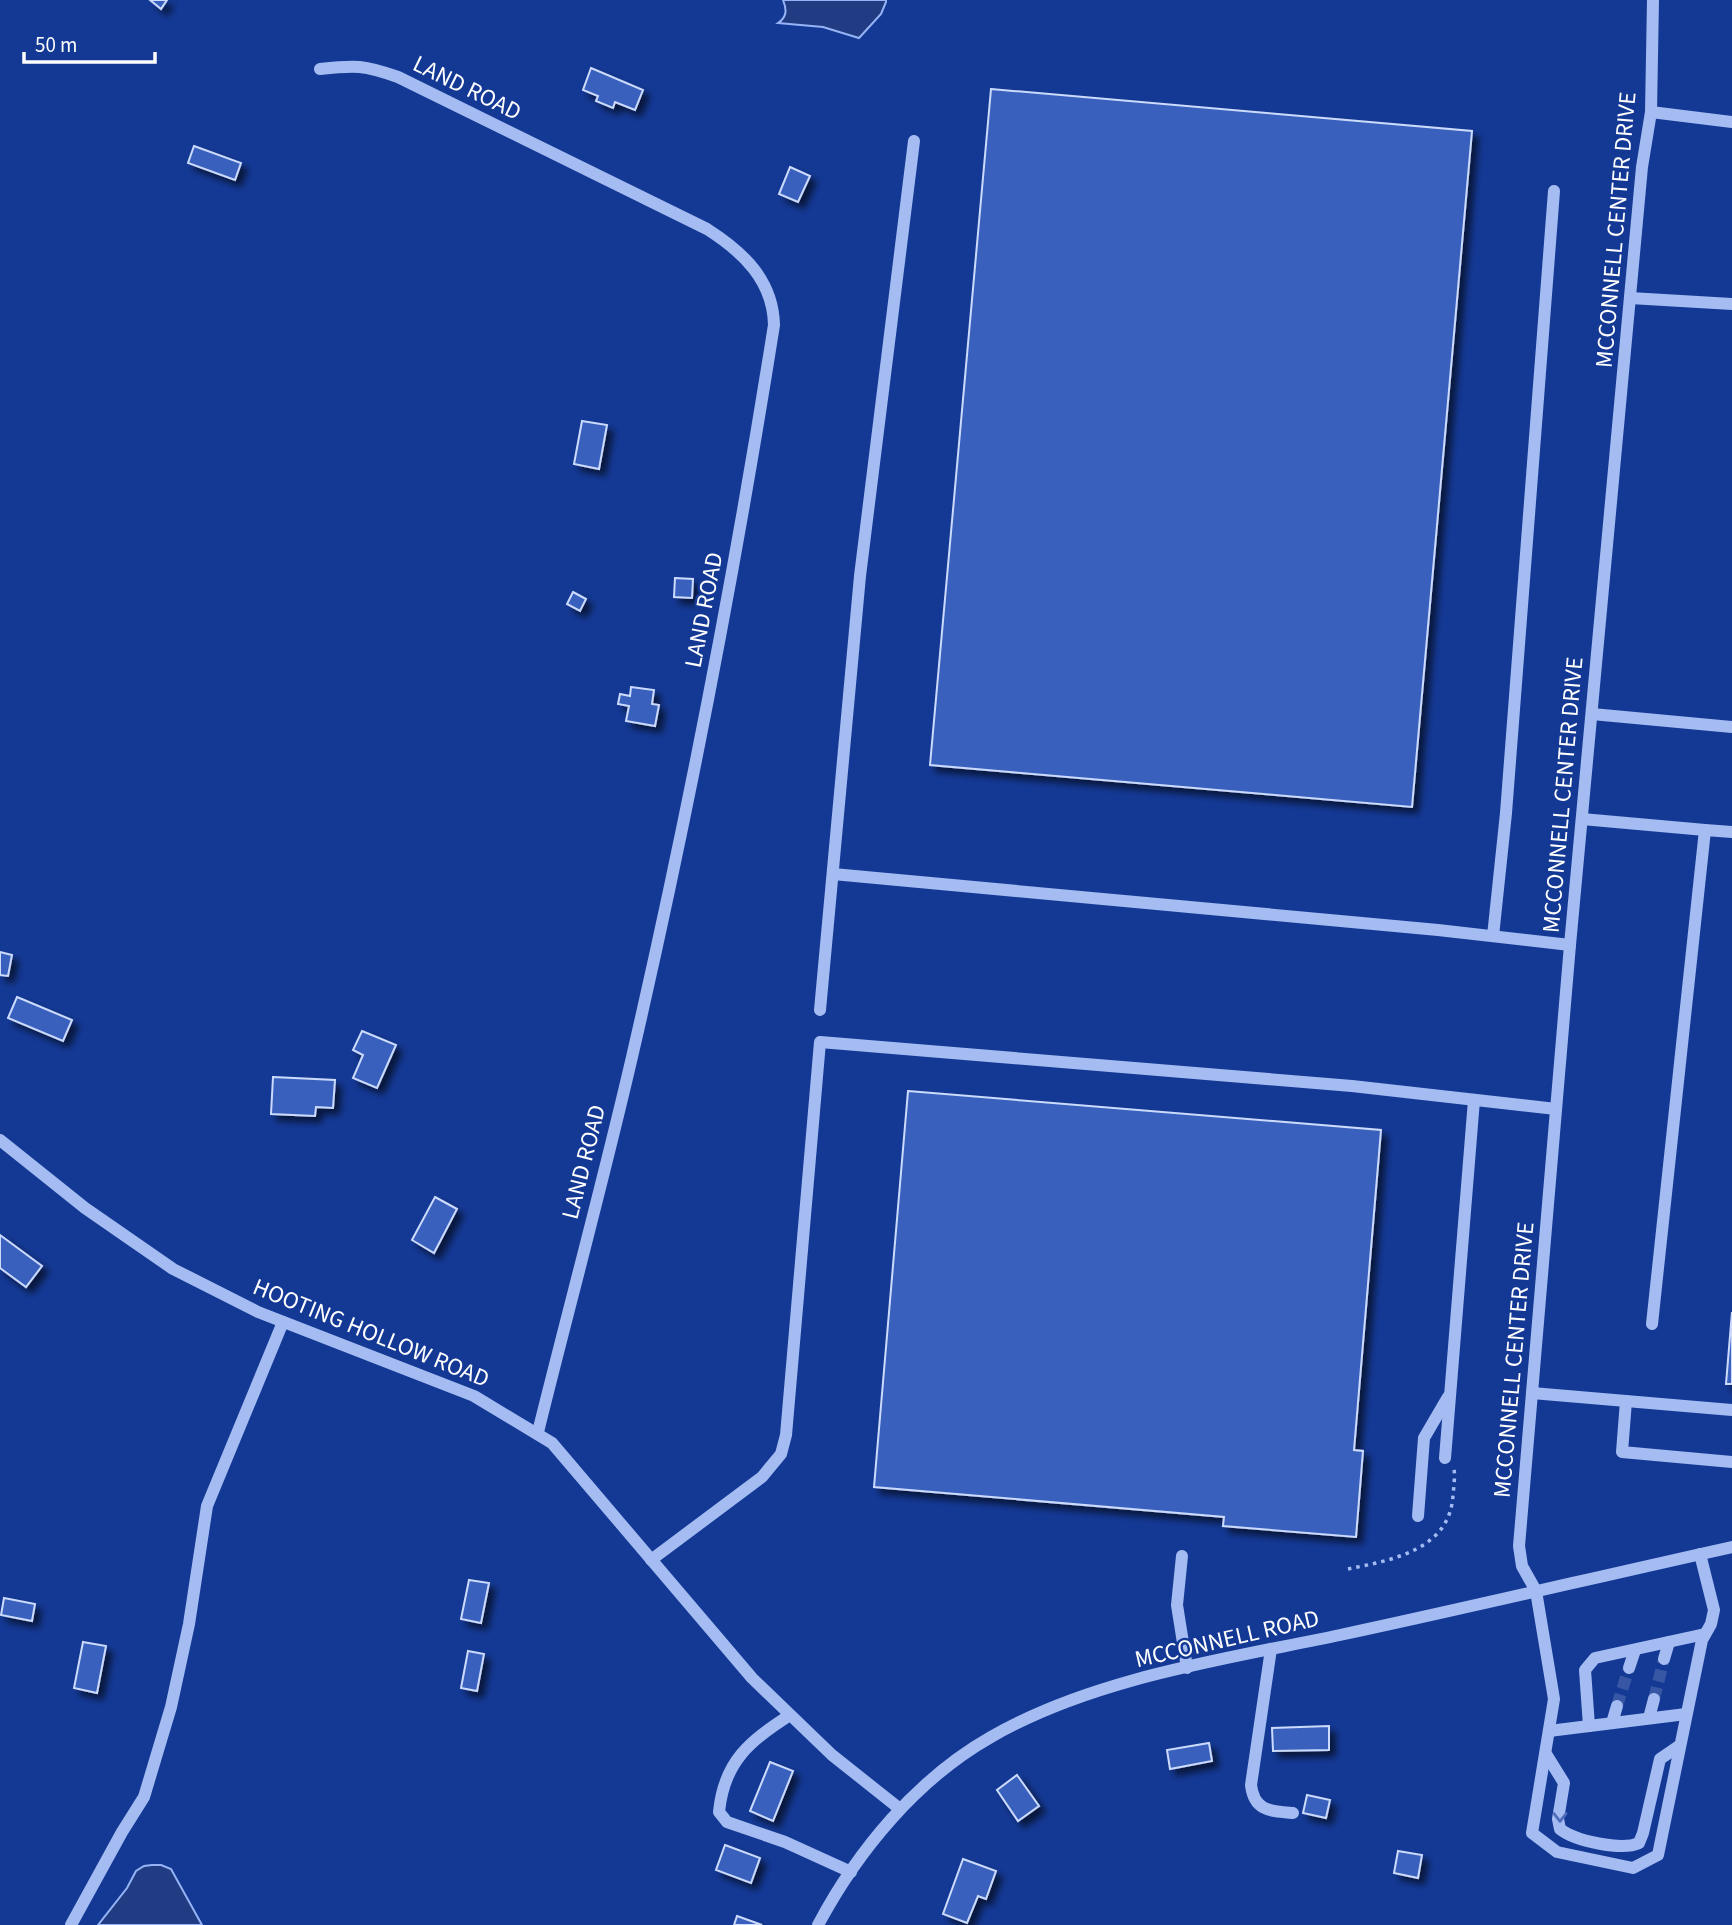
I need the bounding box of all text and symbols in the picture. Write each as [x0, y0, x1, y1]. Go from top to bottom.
scale bar [24, 21, 156, 65]
text: 50 m [35, 30, 77, 60]
street label: LAND ROAD [407, 47, 527, 129]
street label: MCCONNELL CENTER DRIVE [1587, 91, 1645, 369]
street label: LAND ROAD [676, 549, 732, 671]
street label: MCCONNELL CENTER DRIVE [1534, 656, 1592, 934]
street label: LAND ROAD [553, 1101, 615, 1223]
street label: MCCONNELL CENTER DRIVE [1485, 1221, 1543, 1499]
street label: HOOTING HOLLOW ROAD [248, 1270, 494, 1396]
street label: MCCONNELL ROAD [1131, 1601, 1323, 1677]
one-way arrow [1552, 1812, 1568, 1823]

